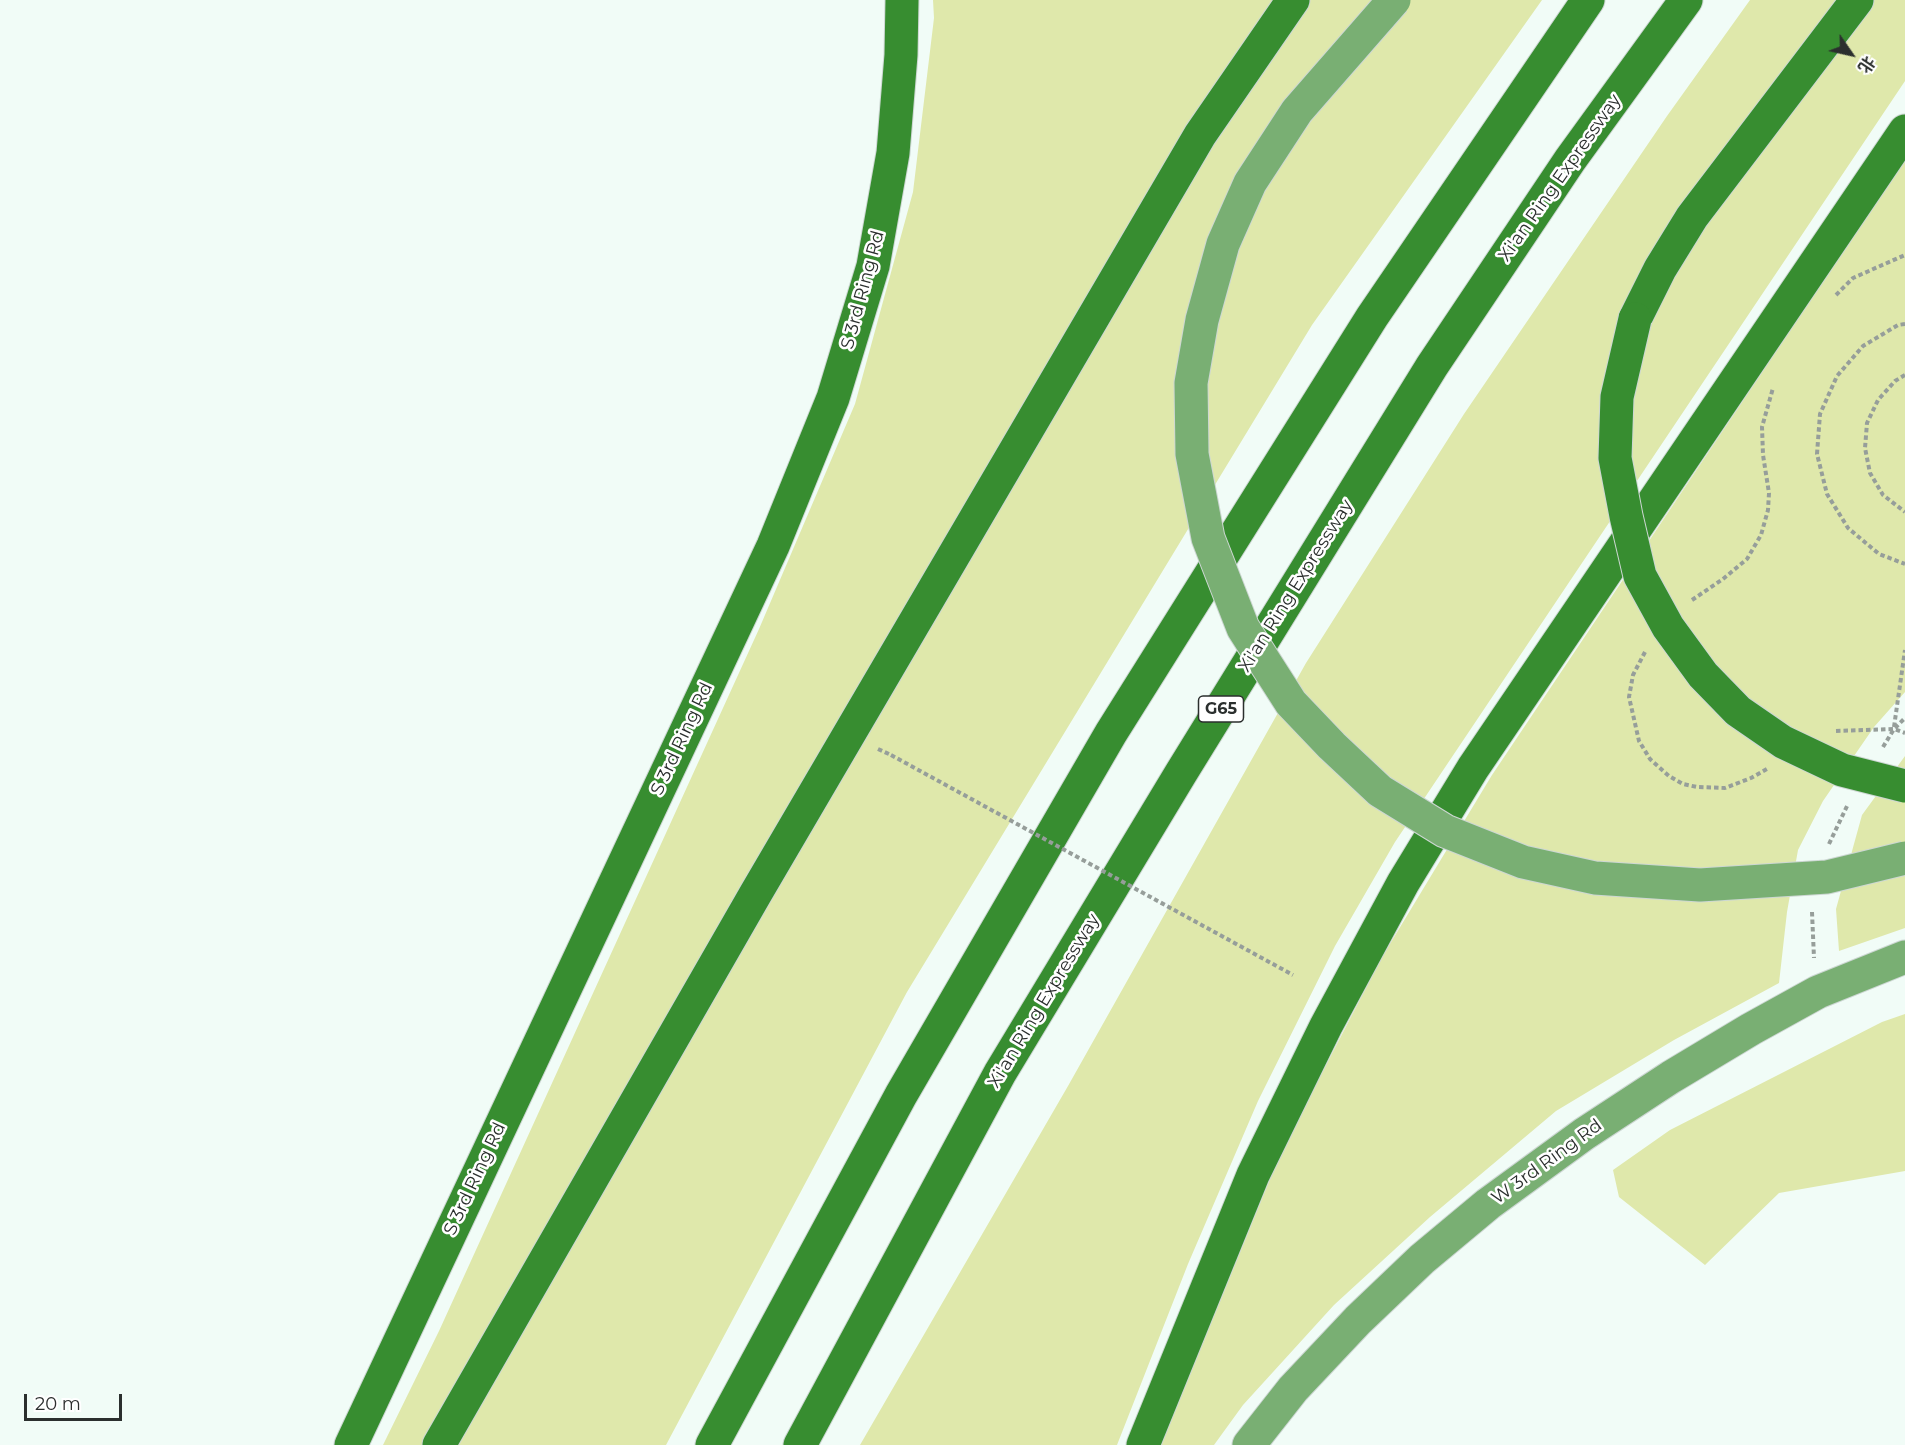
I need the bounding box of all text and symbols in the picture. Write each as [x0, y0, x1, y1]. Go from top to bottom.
north arrow [1821, 24, 1881, 84]
text: 北 [1854, 52, 1879, 76]
street label: Xi'an Ring Expressway [1494, 90, 1626, 266]
street label: S 3rd Ring Rd [837, 228, 889, 352]
street label: Xi'an Ring Expressway [1234, 496, 1358, 676]
street label: S 3rd Ring Rd [646, 679, 718, 799]
road number: G65 [1198, 696, 1244, 722]
street label: Xi'an Ring Expressway [983, 910, 1105, 1092]
street label: W 3rd Ring Rd [1488, 1115, 1606, 1209]
street label: S 3rd Ring Rd [439, 1119, 511, 1239]
scale bar [27, 1382, 124, 1420]
text: 20 m [35, 1393, 81, 1415]

